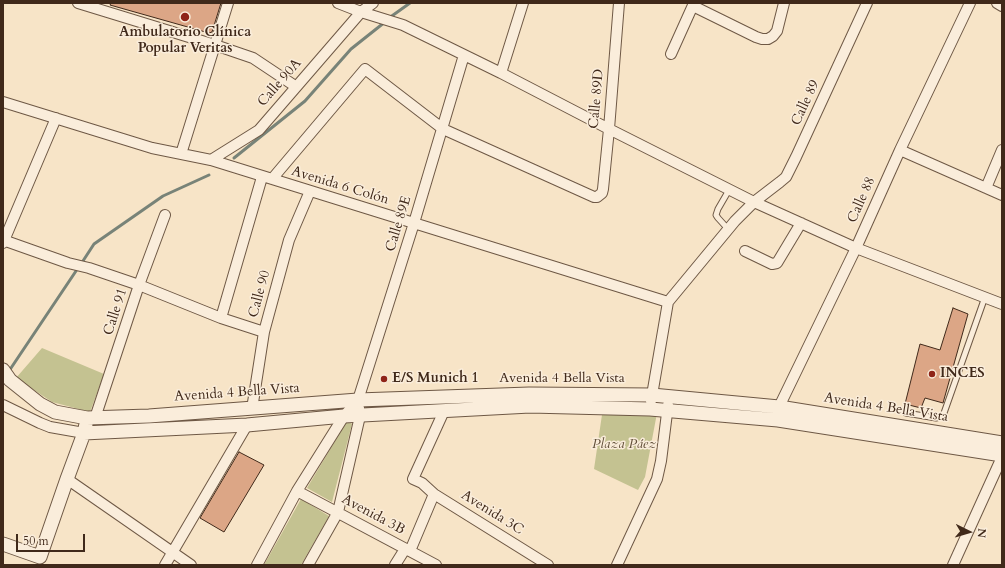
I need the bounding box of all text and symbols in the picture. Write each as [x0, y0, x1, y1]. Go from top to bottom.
marker: Ambulatorio Clínica Popular Veritas [179, 11, 191, 23]
place label: Ambulatorio Clínica Popular Veritas [119, 25, 251, 58]
street label: Calle 90A [255, 55, 305, 111]
street label: Calle 89D [586, 69, 608, 129]
street label: Calle 89 [788, 78, 824, 128]
street label: Avenida 6 Colón [289, 163, 391, 209]
street label: Calle 88 [844, 175, 880, 225]
street label: Calle 89E [383, 194, 415, 254]
street label: Calle 90 [246, 268, 274, 320]
street label: Calle 91 [101, 286, 131, 338]
place label: INCES [940, 366, 985, 382]
marker: INCES [927, 369, 937, 379]
place label: E/S Munich 1 [392, 371, 479, 387]
street label: Avenida 4 Bella Vista [499, 371, 625, 387]
marker: E/S Munich 1 [379, 374, 389, 384]
street label: Avenida 4 Bella Vista [174, 380, 300, 406]
street label: Avenida 4 Bella Vista [823, 390, 949, 426]
park label: Plaza Páez [592, 437, 656, 453]
street label: Avenida 3C [458, 487, 526, 539]
street label: Avenida 3B [338, 491, 408, 539]
north arrow [949, 512, 989, 552]
scale bar [18, 526, 87, 552]
text: N [974, 528, 989, 538]
text: 50 m [23, 533, 49, 549]

